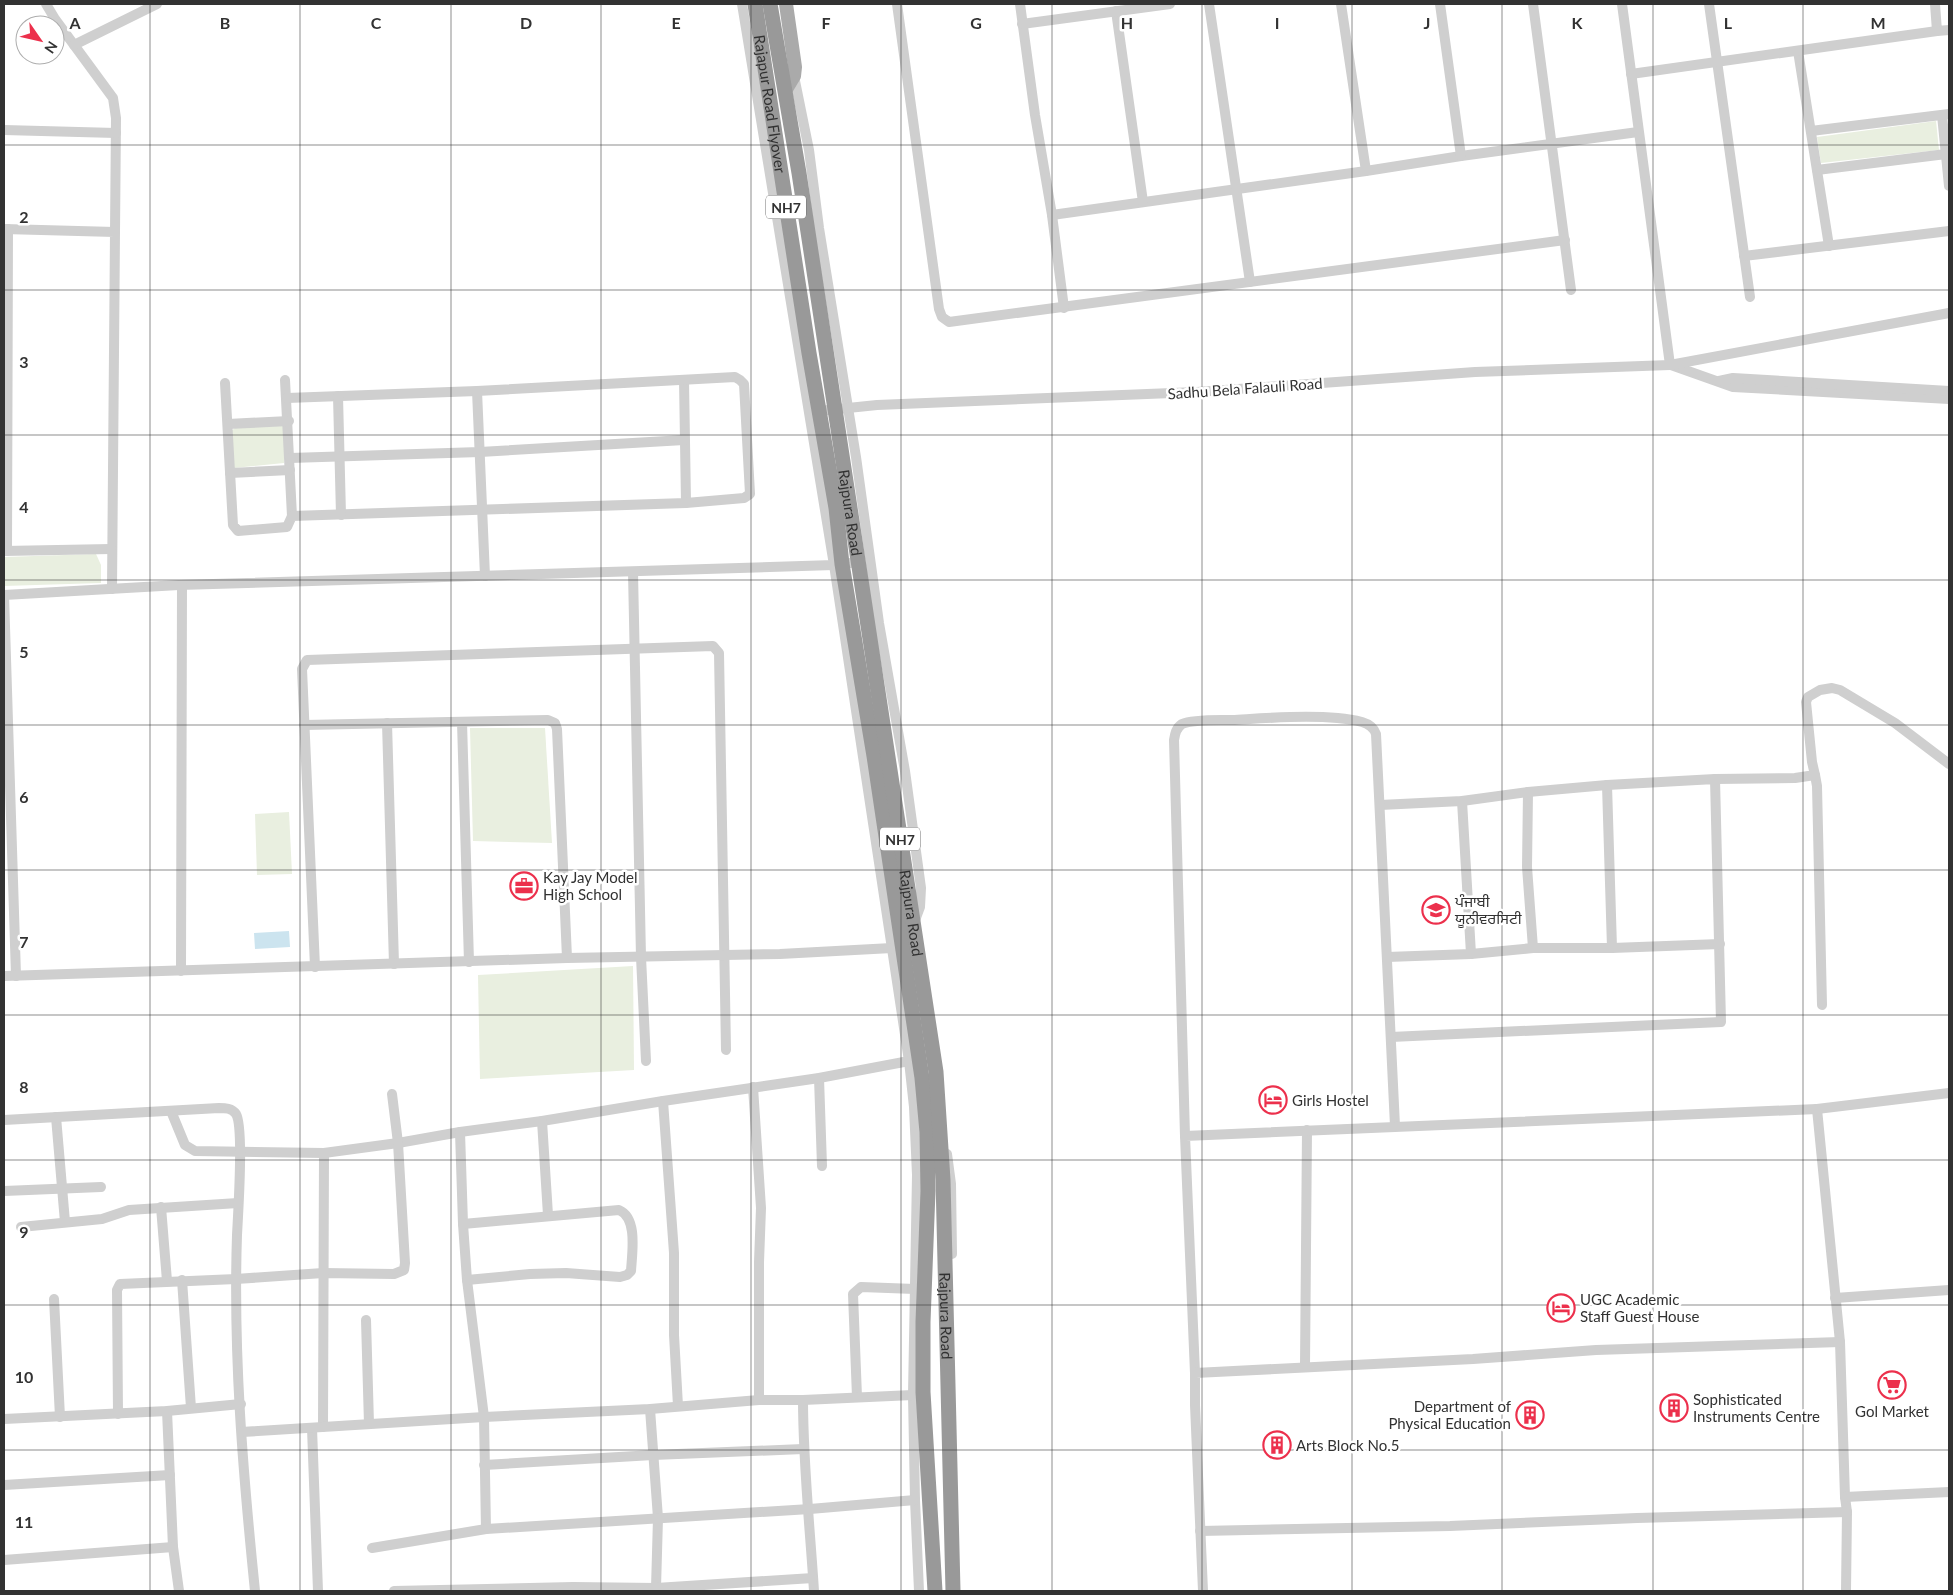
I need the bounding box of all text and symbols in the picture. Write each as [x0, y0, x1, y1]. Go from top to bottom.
text: A [68, 13, 81, 32]
text: B [220, 13, 230, 32]
text: C [371, 13, 382, 32]
text: D [520, 13, 532, 32]
text: E [671, 13, 681, 32]
text: F [821, 13, 831, 32]
text: G [970, 13, 982, 32]
text: H [1121, 13, 1133, 32]
text: I [1275, 13, 1279, 32]
text: J [1424, 13, 1430, 32]
text: K [1572, 13, 1584, 32]
text: L [1724, 13, 1733, 32]
text: M [1870, 13, 1886, 32]
north arrow [15, 15, 65, 65]
street label: Rajapur Road Flyover [751, 34, 790, 175]
text: N [41, 38, 61, 57]
road number: NH7 [766, 196, 806, 218]
text: 2 [19, 207, 29, 226]
text: 3 [19, 352, 29, 371]
street label: Sadhu Bela Falauli Road [1167, 374, 1323, 402]
street label: Rajpura Road [835, 468, 866, 557]
text: 4 [19, 497, 29, 516]
text: 5 [19, 642, 29, 661]
text: 6 [19, 787, 29, 806]
road number: NH7 [880, 828, 920, 851]
place label: Kay Jay Model High School [543, 868, 638, 903]
street label: Rajpura Road [896, 869, 927, 957]
office icon: Kay Jay Model High School [509, 871, 539, 901]
place label: ਪੰਜਾਬੀ ਯੂਨੀਵਰਸਿਟੀ [1454, 892, 1522, 928]
school or university icon: ਪੰਜਾਬੀ ਯੂਨੀਵਰਸਿਟੀ [1421, 895, 1451, 925]
text: 7 [19, 932, 29, 951]
text: 8 [19, 1077, 29, 1096]
hotel icon: Girls Hostel [1258, 1085, 1288, 1115]
place label: Girls Hostel [1292, 1091, 1369, 1109]
text: 9 [19, 1222, 29, 1241]
street label: Rajpura Road [936, 1272, 956, 1360]
place label: UGC Academic Staff Guest House [1580, 1290, 1699, 1325]
hotel icon: UGC Academic Staff Guest House [1546, 1293, 1576, 1323]
text: 10 [15, 1367, 33, 1386]
supermarket icon: Gol Market [1877, 1370, 1907, 1400]
place label: Sophisticated Instruments Centre [1693, 1390, 1820, 1425]
building icon: Sophisticated Instruments Centre [1659, 1393, 1689, 1423]
place label: Department of Physical Education [1388, 1397, 1512, 1432]
building icon: Department of Physical Education [1515, 1400, 1545, 1430]
place label: Gol Market [1855, 1402, 1930, 1420]
building icon: Arts Block No.5 [1262, 1430, 1292, 1460]
place label: Arts Block No.5 [1296, 1436, 1399, 1454]
text: 11 [15, 1512, 33, 1531]

